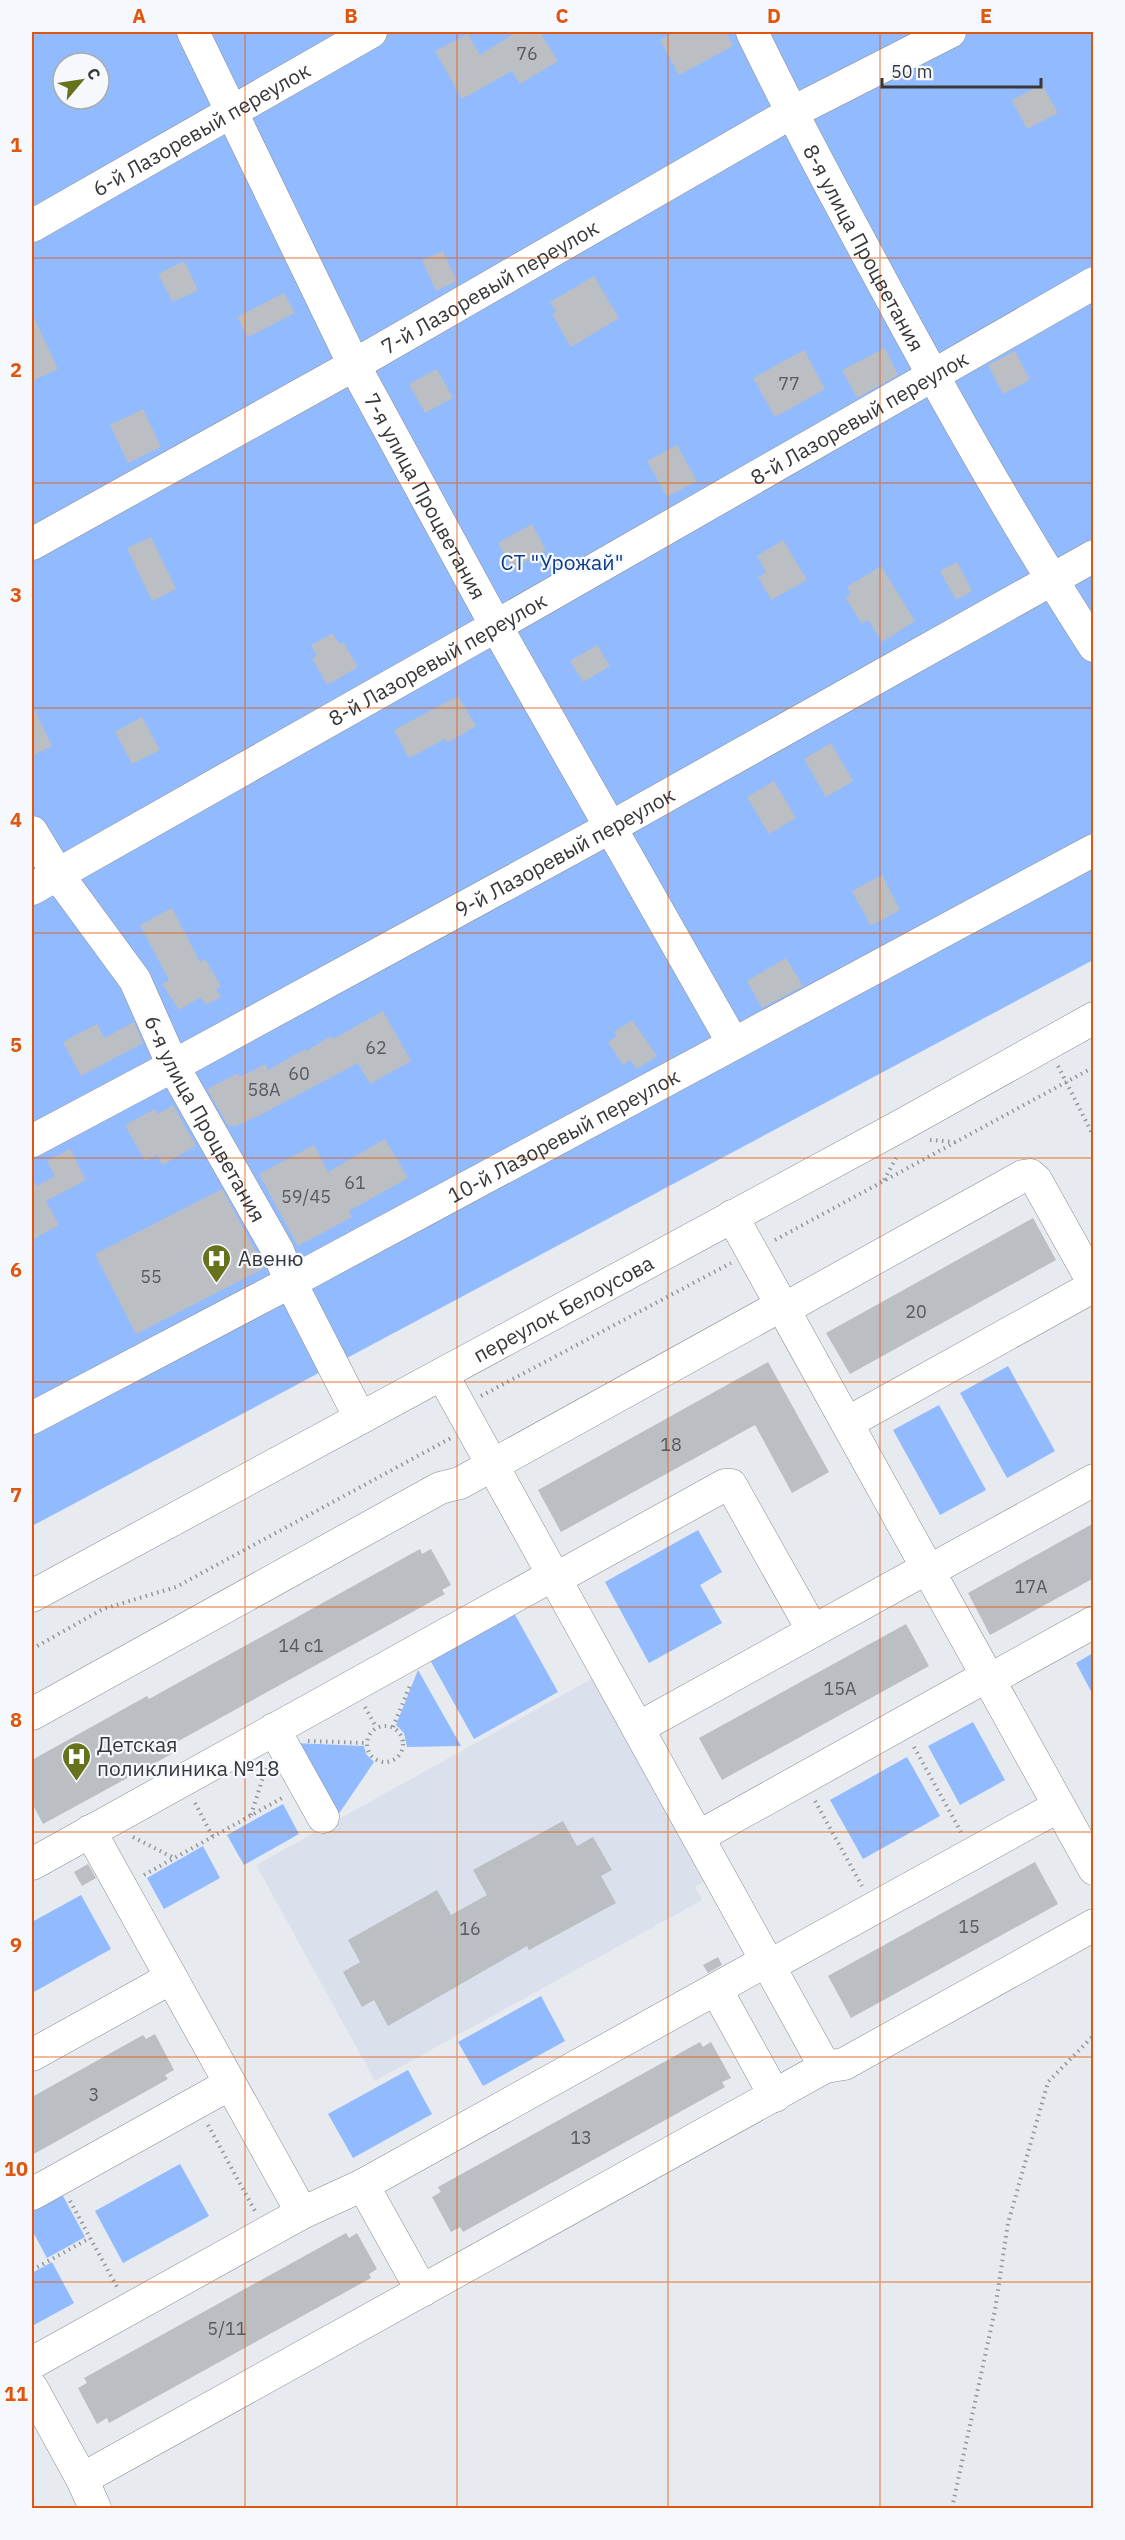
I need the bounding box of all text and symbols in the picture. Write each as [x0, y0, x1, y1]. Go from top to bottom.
text: A [132, 2, 146, 29]
text: B [344, 2, 358, 29]
text: C [555, 2, 569, 29]
text: D [767, 2, 781, 29]
text: E [980, 2, 992, 29]
house number: 76 [516, 42, 538, 65]
north arrow [51, 51, 111, 111]
scale bar [882, 51, 1041, 89]
street label: 6-й Лазоревый переулок [87, 56, 315, 203]
text: 50 m [891, 60, 933, 83]
text: С [83, 64, 105, 83]
text: 1 [10, 131, 22, 158]
street label: 8-я улица Процветания [797, 139, 931, 356]
street label: 7-й Лазоревый переулок [376, 213, 604, 361]
street label: 8-й Лазоревый переулок [745, 344, 973, 491]
text: 2 [10, 356, 22, 383]
house number: 77 [778, 372, 800, 395]
street label: 7-я улица Процветания [358, 388, 493, 604]
park label: СТ "Урожай" [501, 548, 623, 576]
text: 3 [10, 581, 22, 608]
street label: 8-й Лазоревый переулок [323, 586, 552, 732]
street label: 9-й Лазоревый переулок [450, 780, 680, 924]
text: 4 [10, 806, 22, 833]
street label: 6-я улица Процветания [138, 1011, 273, 1227]
text: 5 [10, 1031, 22, 1058]
house number: 62 [365, 1036, 387, 1059]
house number: 60 [288, 1062, 310, 1085]
street label: 10-й Лазоревый переулок [443, 1062, 684, 1209]
house number: 58А [247, 1078, 281, 1101]
house number: 61 [344, 1171, 366, 1194]
house number: 59/45 [281, 1185, 331, 1208]
hospital icon: Авеню [201, 1242, 233, 1284]
place label: Авеню [238, 1244, 303, 1272]
street label: переулок Белоусова [468, 1248, 658, 1369]
text: 6 [10, 1256, 22, 1283]
house number: 55 [140, 1265, 162, 1288]
house number: 20 [905, 1300, 927, 1323]
house number: 18 [660, 1433, 682, 1456]
text: 7 [10, 1481, 22, 1508]
house number: 17А [1014, 1575, 1048, 1598]
house number: 14 с1 [278, 1634, 324, 1657]
house number: 15А [823, 1677, 857, 1700]
text: 8 [10, 1706, 22, 1733]
place label: Детская поликлиника №18 [97, 1730, 280, 1782]
hospital icon: Детская поликлиника №18 [60, 1740, 92, 1782]
house number: 15 [958, 1915, 980, 1938]
house number: 16 [459, 1917, 481, 1940]
text: 9 [10, 1931, 22, 1958]
house number: 3 [89, 2083, 99, 2106]
house number: 13 [570, 2126, 592, 2149]
text: 10 [4, 2155, 28, 2182]
house number: 5/11 [207, 2317, 247, 2340]
text: 11 [4, 2380, 28, 2407]

